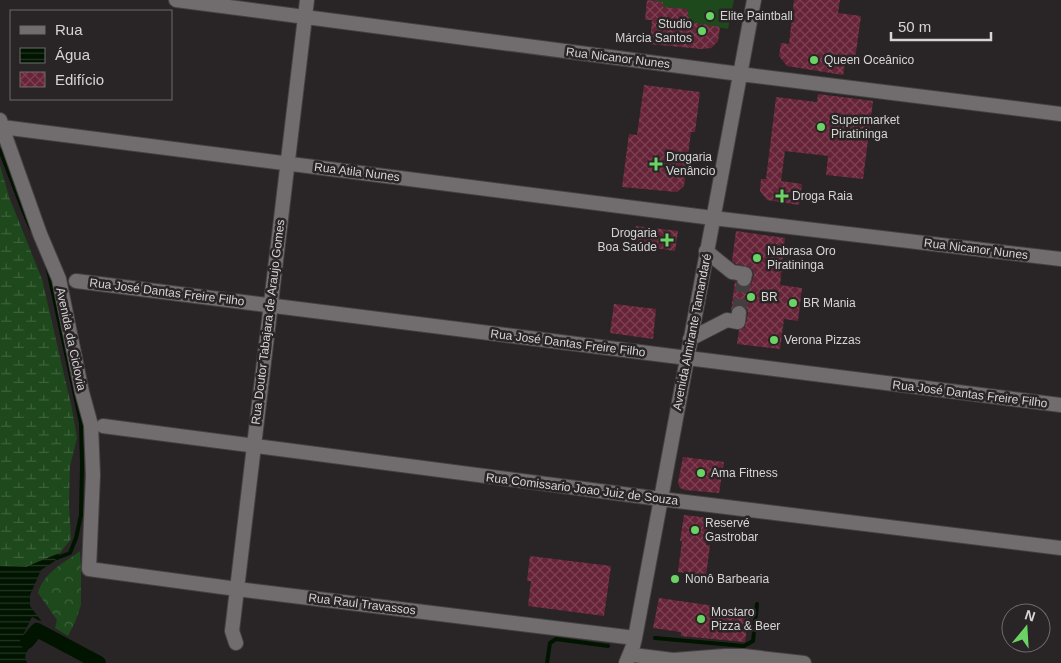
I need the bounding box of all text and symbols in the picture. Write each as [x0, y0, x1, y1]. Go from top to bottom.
place label: Elite Paintball [720, 9, 793, 23]
legend [10, 10, 172, 100]
marker: Elite Paintball [704, 10, 716, 22]
scale bar [891, 10, 991, 42]
place label: Studio Márcia Santos [615, 17, 692, 45]
text: 50 m [898, 18, 931, 35]
text: Rua [55, 21, 83, 38]
marker: Studio Márcia Santos [696, 25, 708, 37]
street label: Rua Nicanor Nunes [565, 45, 671, 71]
text: Água [55, 46, 91, 63]
place label: Queen Oceânico [824, 53, 914, 67]
marker: Queen Oceânico [808, 54, 820, 66]
text: Edifício [55, 71, 104, 88]
place label: Supermarket Piratininga [831, 113, 900, 141]
marker: Supermarket Piratininga [815, 121, 827, 133]
place label: Drogaria Venâncio [666, 150, 716, 178]
marker: Drogaria Venâncio [650, 158, 662, 170]
street label: Rua Atila Nunes [313, 160, 401, 184]
place label: Droga Raia [792, 189, 853, 203]
marker: Droga Raia [776, 190, 788, 202]
street label: Rua Doutor Tabajara de Araujo Gomes [248, 219, 288, 425]
place label: Drogaria Boa Saúde [598, 226, 657, 254]
marker: Drogaria Boa Saúde [661, 234, 673, 246]
street label: Rua Nicanor Nunes [923, 236, 1029, 262]
place label: Nabrasa Oro Piratininga [767, 244, 836, 272]
street label: Avenida Almirante Tamandaré [670, 252, 714, 412]
marker: Nabrasa Oro Piratininga [751, 252, 763, 264]
street label: Rua José Dantas Freire Filho [89, 276, 246, 308]
street label: Avenida da Ciclovia [53, 286, 89, 392]
place label: BR [761, 290, 778, 304]
marker: BR [745, 291, 757, 303]
place label: BR Mania [803, 296, 856, 310]
marker: BR Mania [787, 297, 799, 309]
street label: Rua José Dantas Freire Filho [490, 327, 647, 359]
place label: Verona Pizzas [784, 333, 861, 347]
marker: Verona Pizzas [768, 334, 780, 346]
street label: Rua José Dantas Freire Filho [892, 378, 1049, 410]
place label: Ama Fitness [711, 466, 778, 480]
marker: Ama Fitness [695, 467, 707, 479]
street label: Rua Comissario Joao Juiz de Souza [485, 470, 679, 508]
place label: Reservé Gastrobar [705, 516, 758, 544]
marker: Reservé Gastrobar [689, 524, 701, 536]
place label: Nonô Barbearia [685, 572, 769, 586]
marker: Nonô Barbearia [669, 573, 681, 585]
street label: Rua Raul Travassos [308, 590, 416, 618]
north arrow [1001, 603, 1051, 653]
place label: Mostaro Pizza & Beer [711, 605, 780, 633]
text: N [1023, 606, 1037, 625]
marker: Mostaro Pizza & Beer [695, 613, 707, 625]

